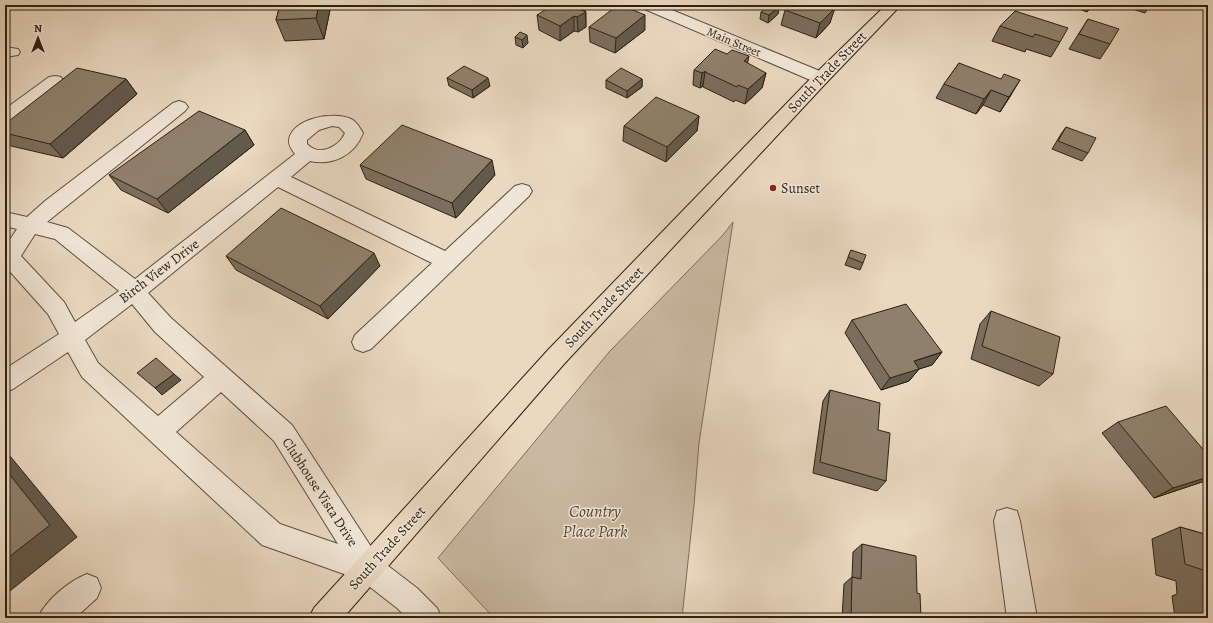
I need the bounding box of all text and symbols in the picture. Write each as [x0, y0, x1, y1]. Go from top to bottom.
north arrow [18, 18, 58, 58]
text: N [34, 21, 42, 36]
street label: Main Street [704, 23, 764, 61]
street label: South Trade Street [783, 27, 871, 117]
place label: Sunset [781, 179, 821, 198]
marker: Sunset [768, 183, 778, 193]
street label: Birch View Drive [115, 235, 203, 307]
street label: South Trade Street [560, 262, 648, 352]
street label: Clubhouse Vista Drive [278, 434, 362, 550]
park label: Country Place Park [562, 500, 628, 543]
street label: South Trade Street [344, 502, 430, 594]

